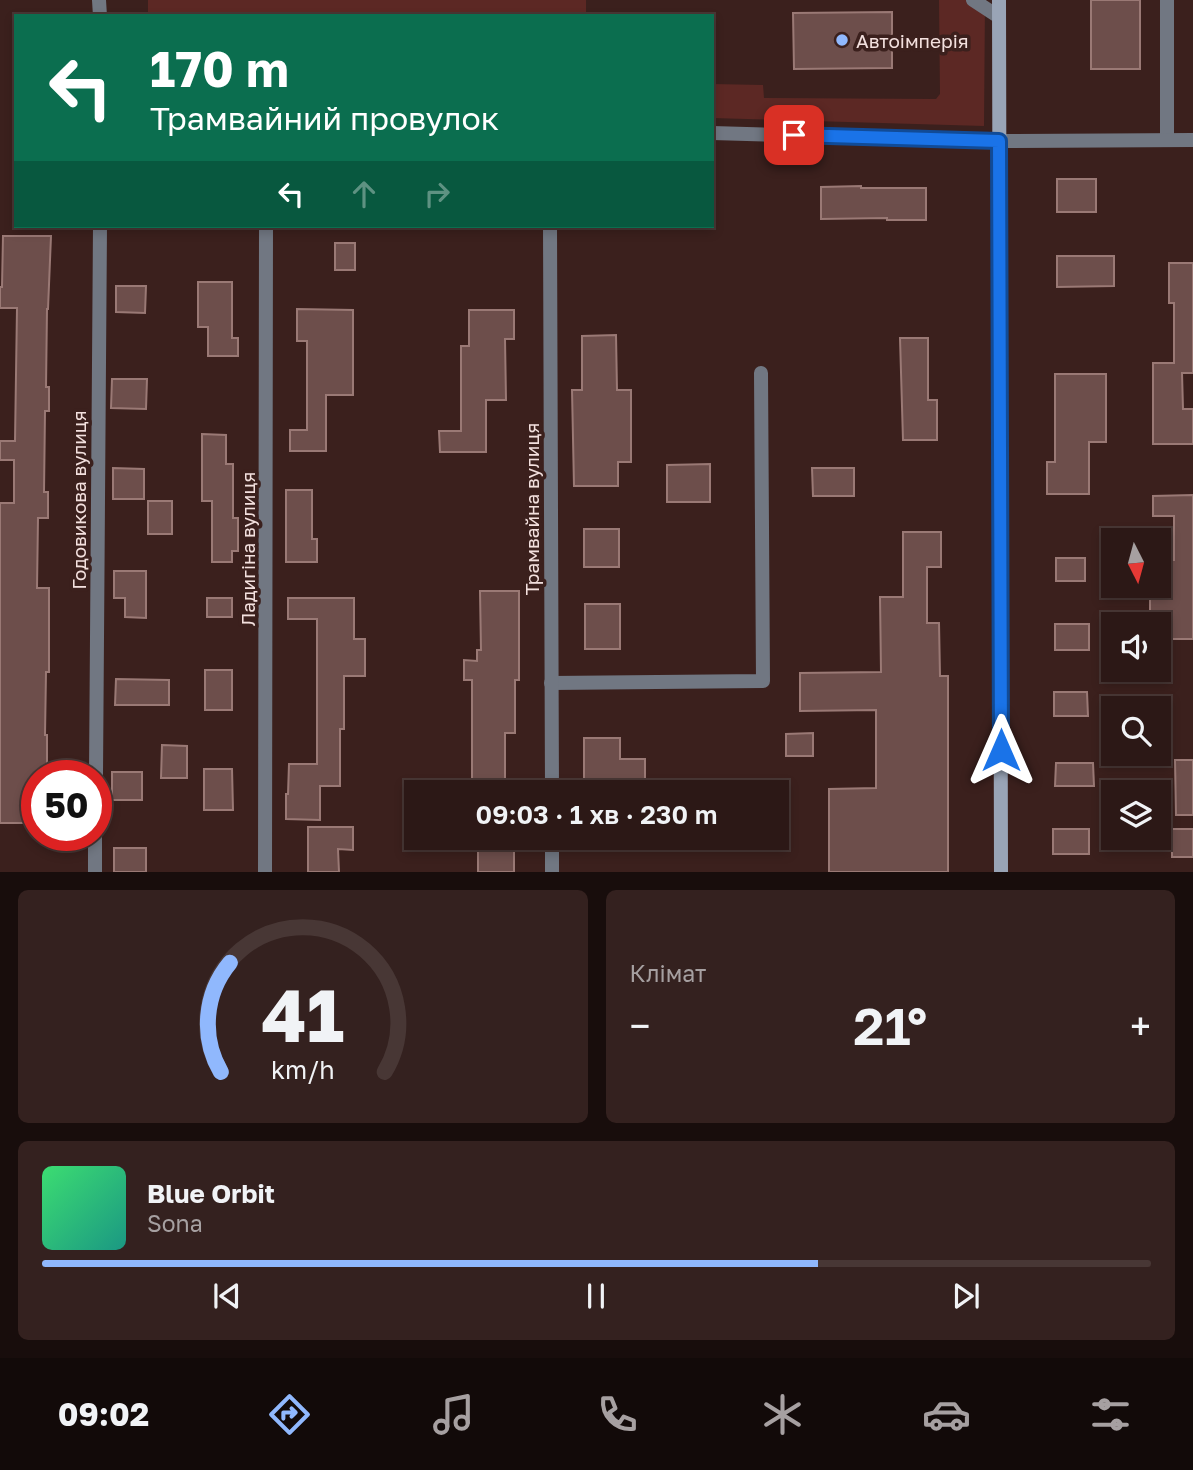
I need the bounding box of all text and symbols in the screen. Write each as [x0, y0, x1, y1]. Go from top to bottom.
place label: Автоімперія [856, 29, 969, 52]
marker: Автоімперія [834, 32, 850, 48]
text: 170 m [150, 39, 289, 98]
icon: left [35, 42, 126, 133]
text: Трамвайний провулок [150, 99, 499, 137]
pin [764, 105, 824, 165]
icon: arrive [775, 116, 813, 154]
icon: left [272, 175, 310, 213]
icon: ahead [345, 175, 383, 213]
icon: right [418, 175, 456, 213]
street label: Годовикова вулиця [67, 410, 90, 590]
street label: Трамвайна вулиця [520, 423, 543, 595]
street label: Ладигіна вулиця [236, 472, 259, 626]
north arrow [1101, 528, 1171, 598]
map controls [1101, 528, 1171, 850]
button: sound [1101, 612, 1171, 682]
button: search [1101, 696, 1171, 766]
position arrow [964, 713, 1038, 787]
speed limit sign: 50 [21, 760, 112, 851]
button: layers [1101, 780, 1171, 850]
text: 09:03 · 1 хв · 230 m [476, 799, 717, 830]
text: Клімат [630, 959, 706, 987]
text: 41 [261, 972, 344, 1059]
text: 21° [853, 994, 927, 1056]
text: − [630, 1003, 650, 1048]
text: + [1130, 1003, 1151, 1048]
text: km/h [271, 1054, 335, 1085]
text: Blue Orbit [147, 1178, 275, 1209]
text: Sona [147, 1209, 203, 1237]
icon: previous [208, 1277, 246, 1315]
icon: pause [577, 1277, 615, 1315]
icon: next [947, 1277, 985, 1315]
icon: directions [265, 1390, 314, 1439]
icon: music [429, 1390, 478, 1439]
icon: phone [593, 1390, 642, 1439]
icon: climate [758, 1390, 807, 1439]
icon: car [922, 1390, 971, 1439]
icon: filters [1086, 1390, 1135, 1439]
text: 09:02 [58, 1395, 149, 1433]

